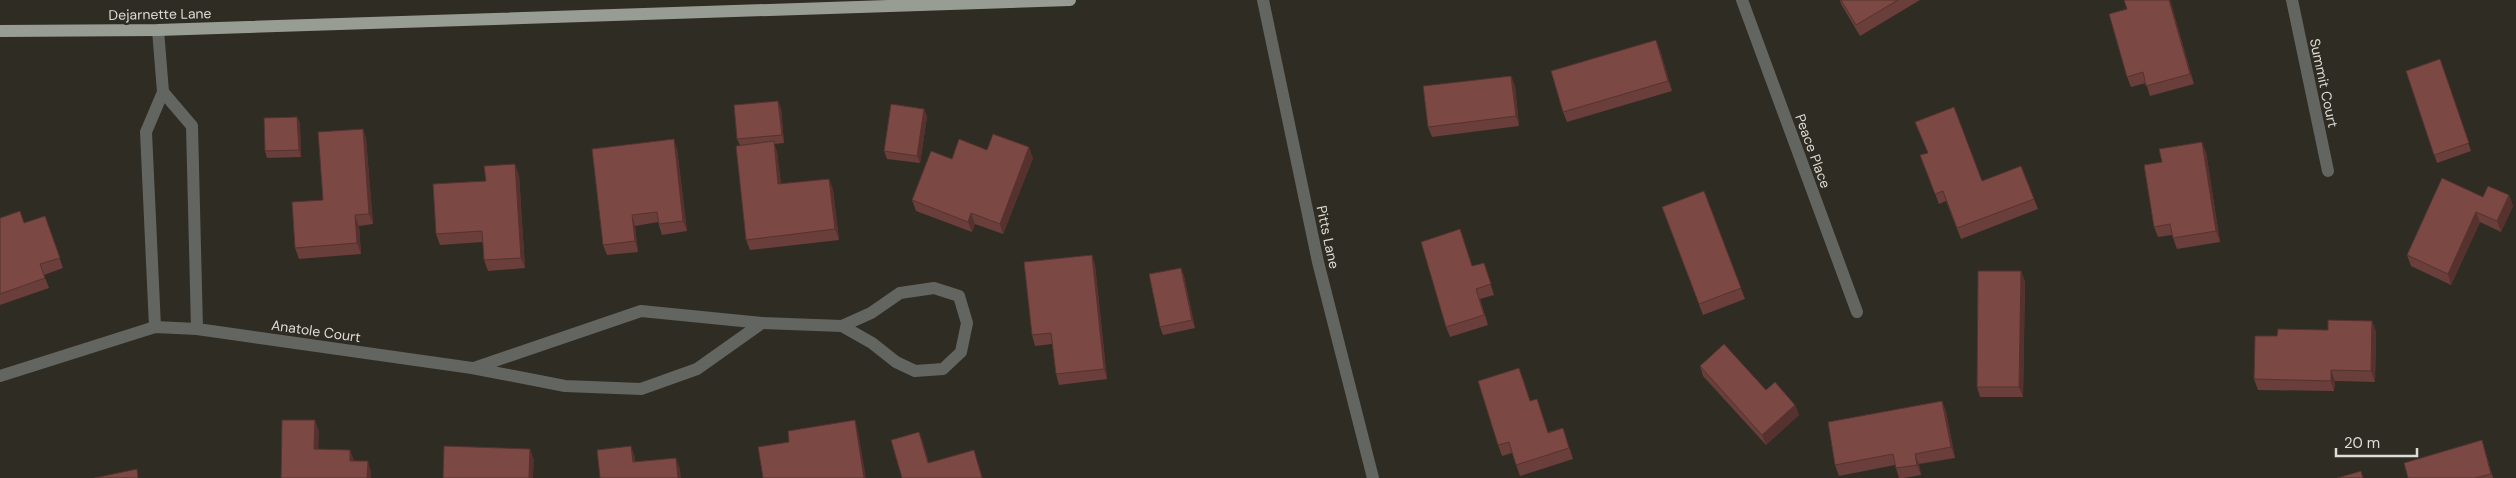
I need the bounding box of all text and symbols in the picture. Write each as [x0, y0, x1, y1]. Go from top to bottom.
street label: Dejarnette Lane [108, 4, 212, 24]
street label: Summit Court [2306, 37, 2342, 129]
street label: Peace Place [1791, 111, 1835, 191]
street label: Pitts Lane [1313, 204, 1343, 270]
street label: Anatole Court [270, 316, 362, 346]
scale bar [2336, 426, 2417, 458]
text: 20 m [2344, 433, 2380, 453]

